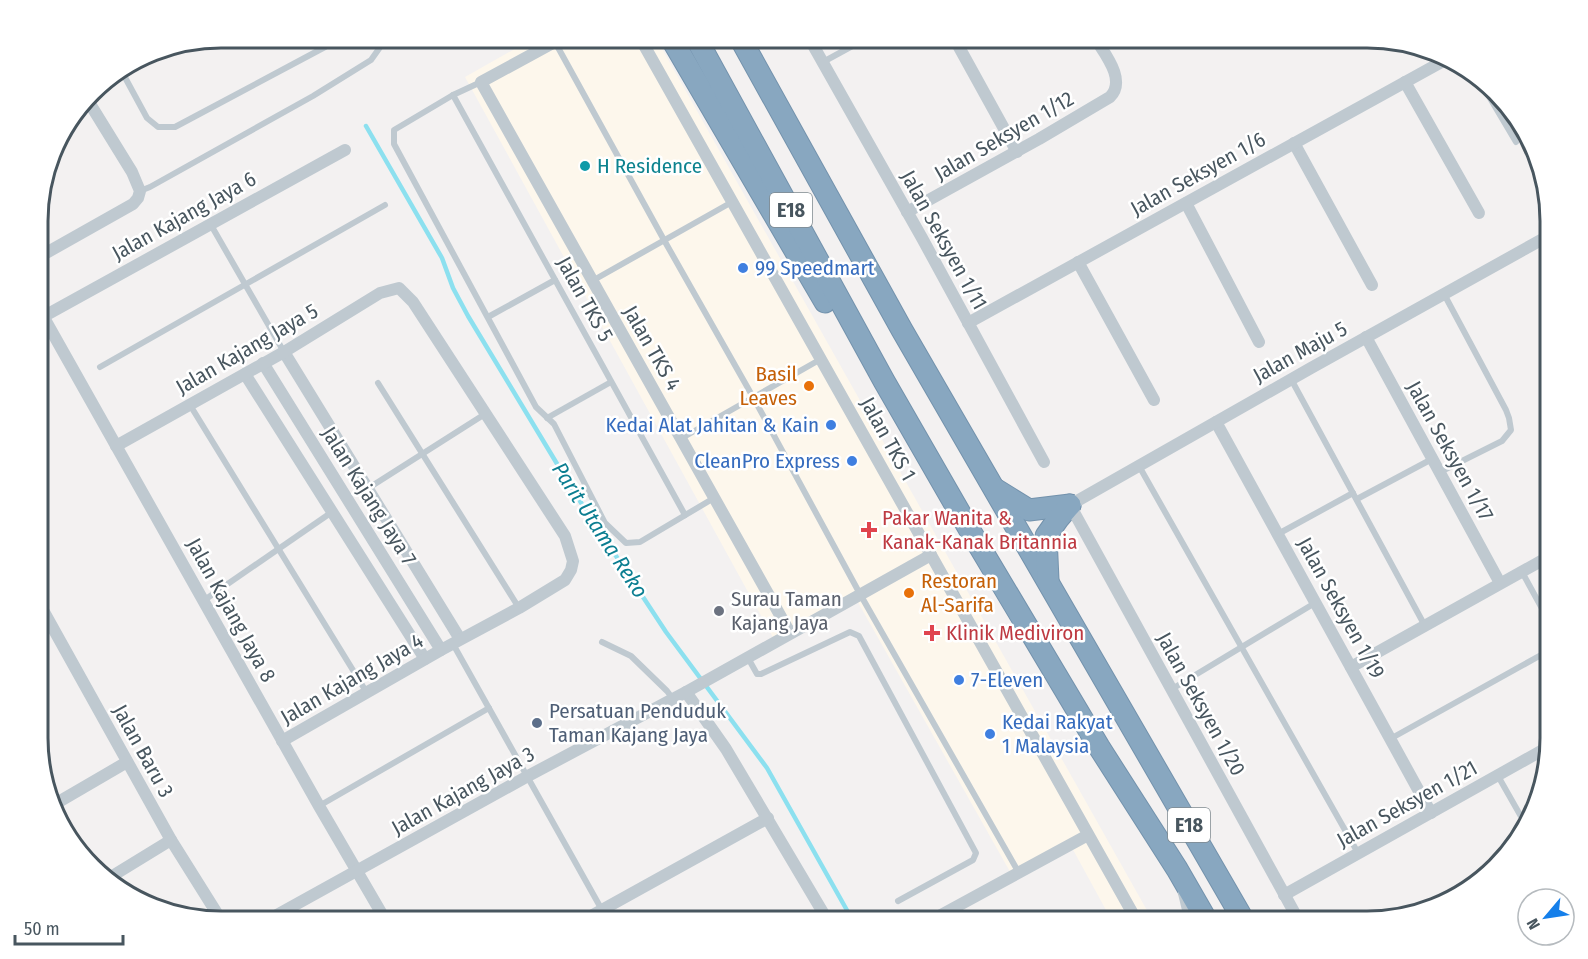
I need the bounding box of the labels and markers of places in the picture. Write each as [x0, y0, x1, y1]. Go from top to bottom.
place label: H Residence [597, 153, 702, 179]
marker: H Residence [578, 159, 592, 173]
place label: 99 Speedmart [755, 255, 875, 281]
marker: 99 Speedmart [736, 261, 750, 275]
place label: Basil Leaves [739, 361, 797, 411]
marker: Basil Leaves [802, 379, 816, 393]
place label: Kedai Alat Jahitan & Kain [606, 412, 819, 438]
marker: Kedai Alat Jahitan & Kain [824, 418, 838, 432]
place label: CleanPro Express [694, 448, 840, 474]
marker: CleanPro Express [845, 454, 859, 468]
place label: Pakar Wanita & Kanak-Kanak Britannia [882, 505, 1078, 555]
marker: Pakar Wanita & Kanak-Kanak Britannia [860, 521, 878, 539]
place label: Restoran Al-Sarifa [921, 568, 997, 618]
place label: Surau Taman Kajang Jaya [731, 586, 842, 636]
marker: Restoran Al-Sarifa [902, 586, 916, 600]
marker: Surau Taman Kajang Jaya [712, 604, 726, 618]
place label: Klinik Mediviron [946, 620, 1084, 646]
marker: Klinik Mediviron [923, 624, 941, 642]
place label: 7-Eleven [971, 667, 1043, 693]
marker: 7-Eleven [952, 673, 966, 687]
place label: Persatuan Penduduk Taman Kajang Jaya [549, 698, 726, 748]
place label: Kedai Rakyat 1 Malaysia [1002, 709, 1113, 759]
marker: Persatuan Penduduk Taman Kajang Jaya [530, 716, 544, 730]
marker: Kedai Rakyat 1 Malaysia [983, 727, 997, 741]

